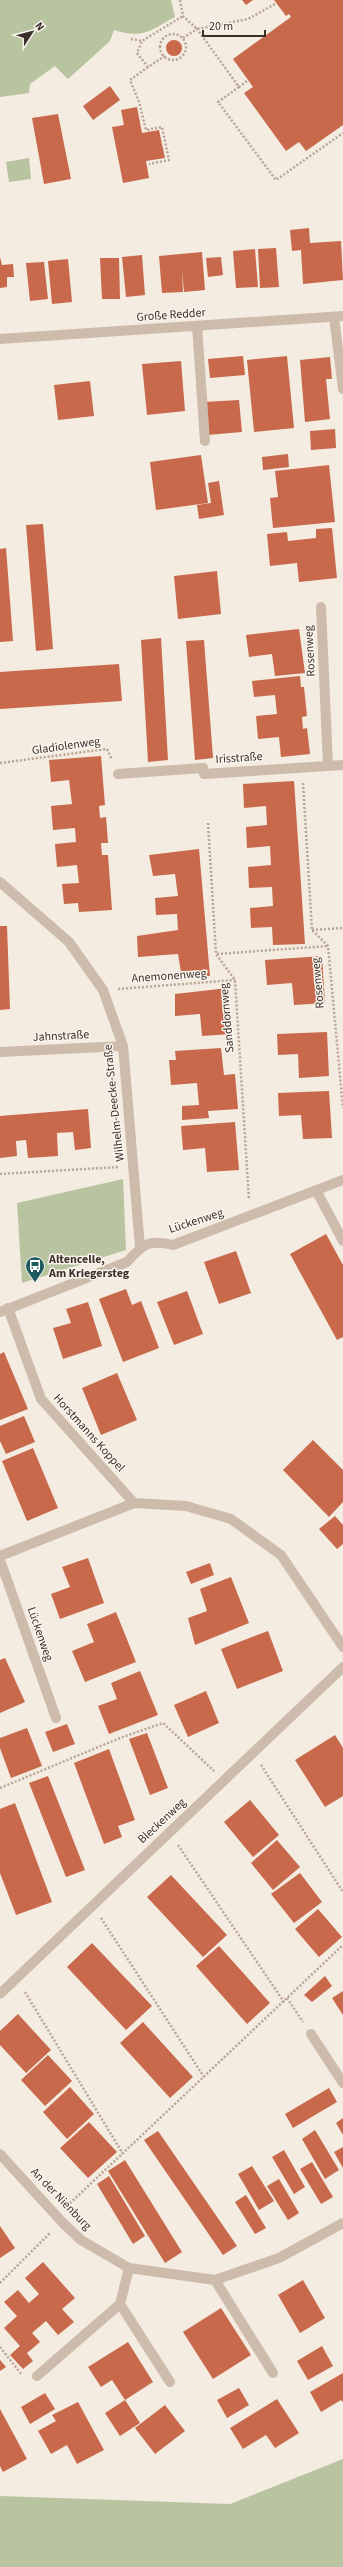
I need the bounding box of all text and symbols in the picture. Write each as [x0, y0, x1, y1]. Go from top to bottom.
north arrow [12, 12, 52, 52]
scale bar [203, 12, 265, 38]
text: 20 m [209, 18, 233, 35]
text: N [31, 19, 48, 34]
street label: Große Redder [136, 304, 207, 326]
street label: Rosenweg [300, 625, 320, 677]
street label: Gladiolenweg [31, 733, 101, 759]
street label: Irisstraße [215, 748, 263, 768]
street label: Rosenweg [307, 957, 329, 1009]
street label: Anemonenweg [131, 965, 207, 987]
street label: Sanddornweg [215, 982, 239, 1054]
street label: Jahnstraße [32, 1026, 90, 1046]
street label: Wilhelm-Deecke-Straße [99, 1044, 129, 1162]
street label: Lückenweg [167, 1204, 225, 1238]
place label: Altencelle, Am Kriegersteg [48, 1251, 130, 1282]
bus stop icon: Altencelle, Am Kriegersteg [24, 1255, 46, 1283]
street label: Horstmanns Koppel [49, 1390, 129, 1476]
street label: Lückenweg [23, 1605, 57, 1663]
street label: Bleckenweg [134, 1794, 190, 1848]
street label: An der Nienburg [27, 2164, 95, 2234]

